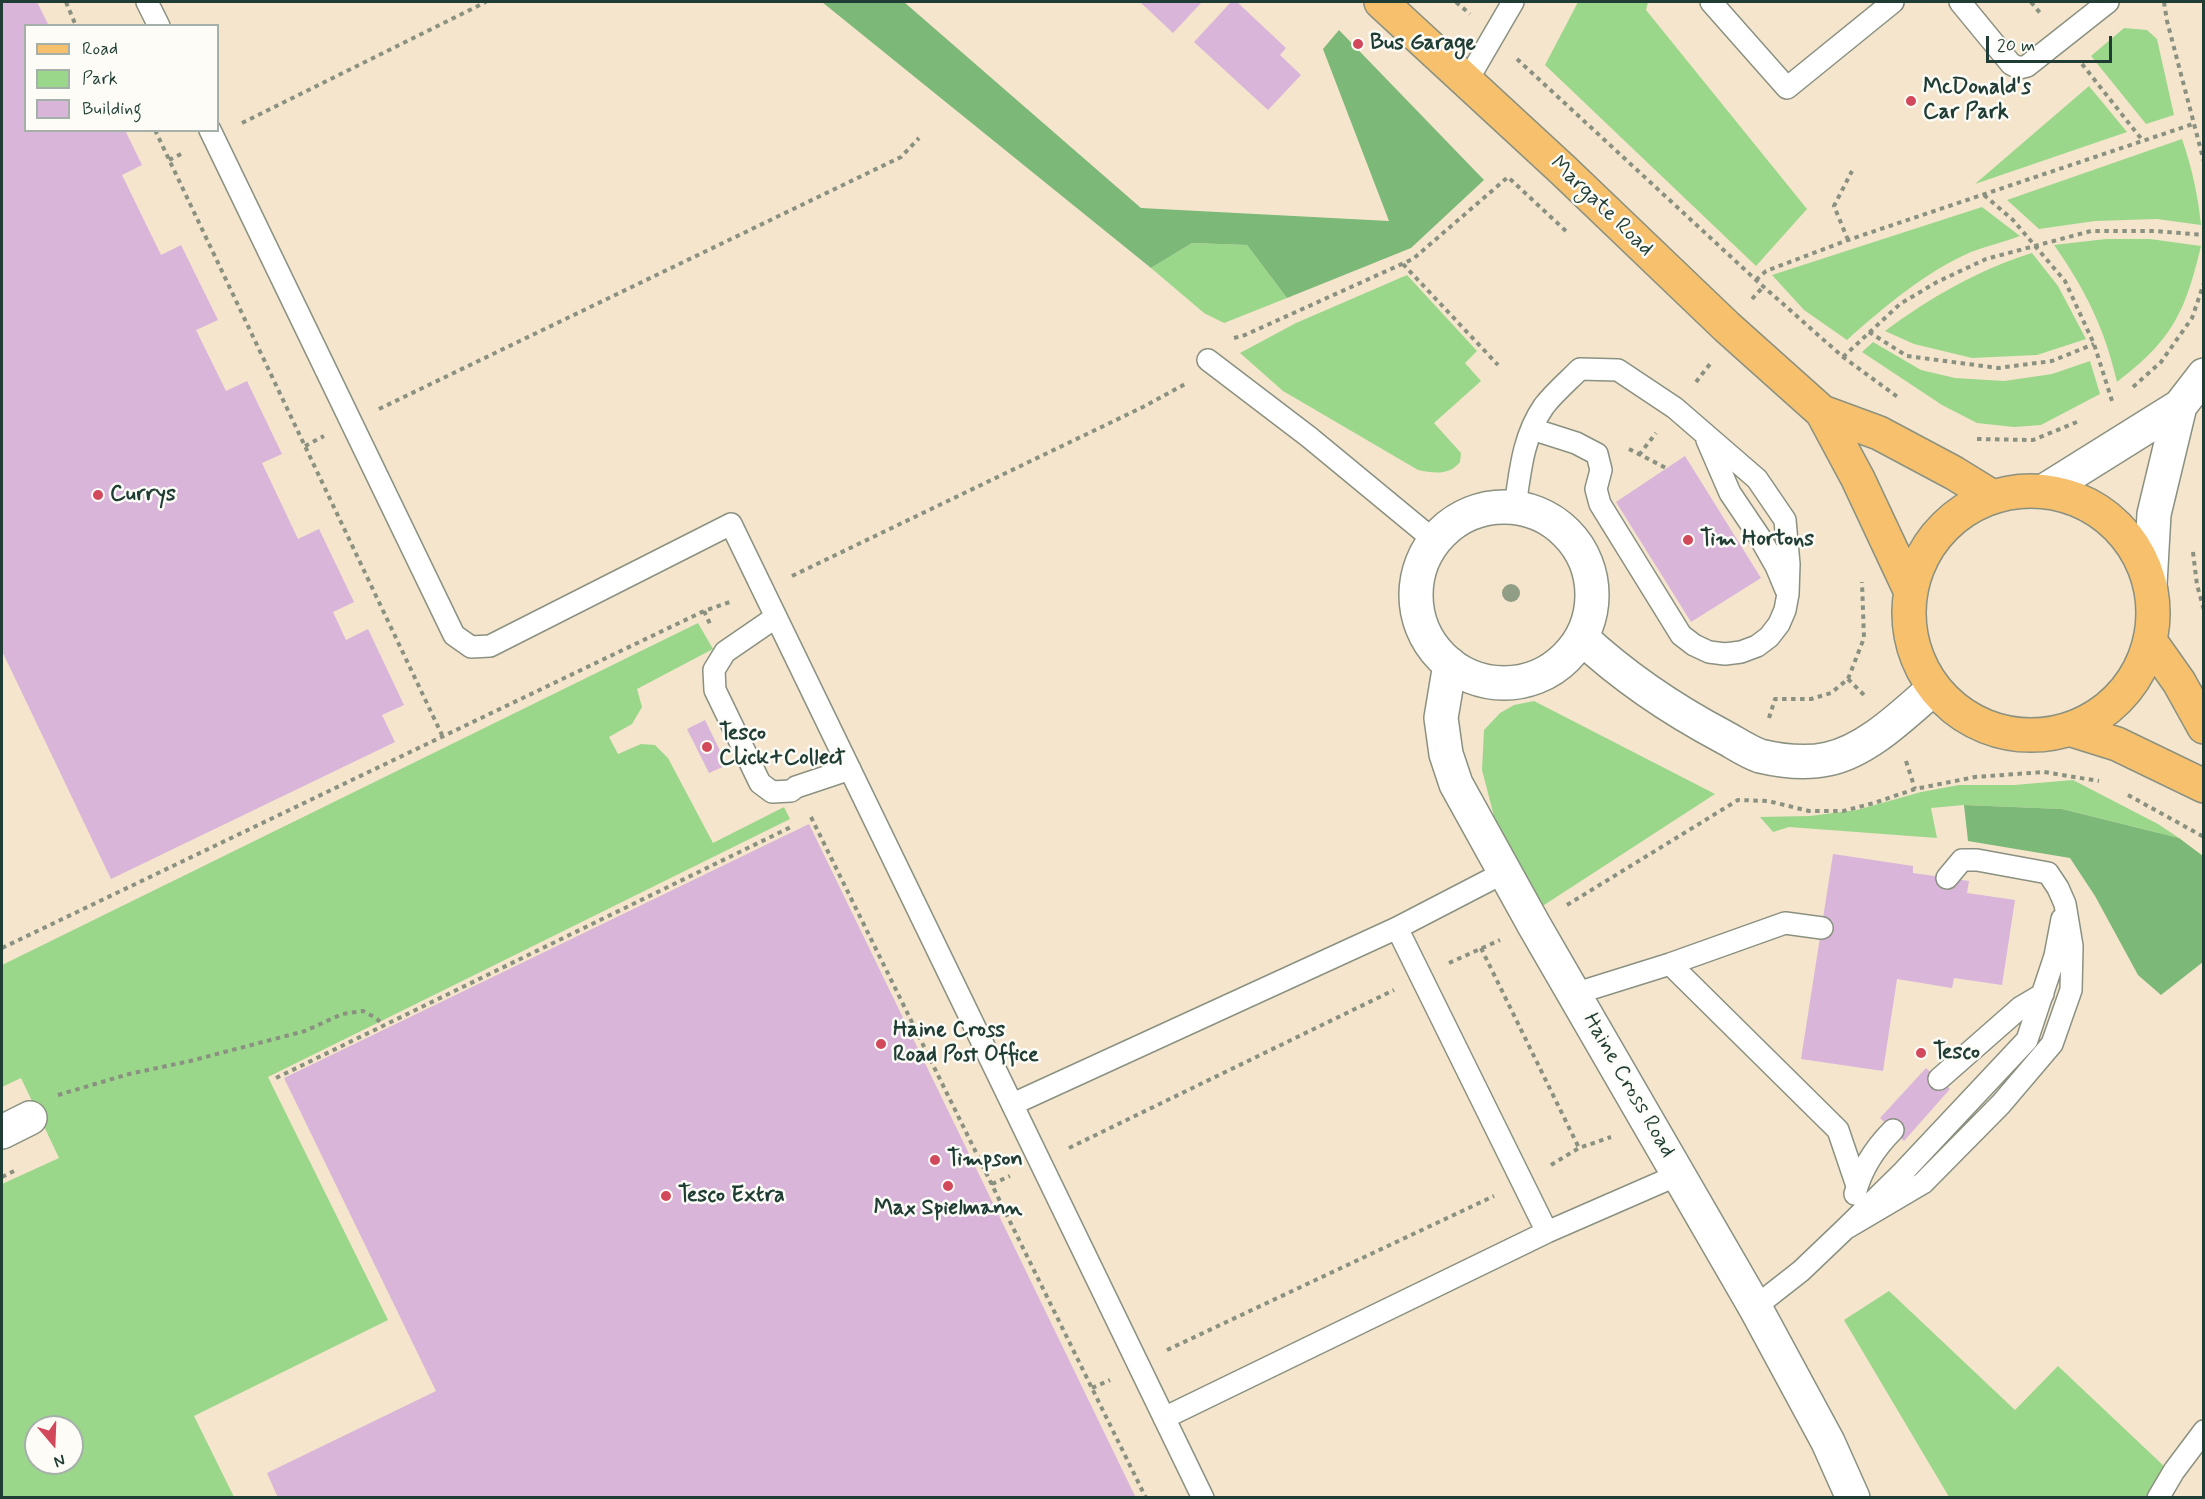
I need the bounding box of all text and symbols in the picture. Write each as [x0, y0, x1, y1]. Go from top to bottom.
legend [24, 24, 219, 132]
scale bar [1989, 24, 2115, 62]
place label: Bus Garage [1370, 31, 1476, 57]
text: 20 m [1997, 34, 2035, 58]
text: Road [82, 37, 118, 61]
marker: Bus Garage [1351, 37, 1365, 51]
text: Park [82, 67, 118, 91]
place label: McDonald's Car Park [1923, 75, 2031, 126]
marker: McDonald's Car Park [1904, 94, 1918, 108]
text: Building [82, 97, 142, 121]
street label: Margate Road [1544, 151, 1658, 263]
place label: Currys [110, 482, 176, 508]
marker: Currys [91, 488, 105, 502]
place label: Tim Hortons [1700, 527, 1814, 553]
marker: Tim Hortons [1681, 533, 1695, 547]
place label: Tesco Click+Collect [719, 721, 845, 772]
marker: Tesco Click+Collect [700, 740, 714, 754]
street label: Haine Cross Road [1576, 1009, 1680, 1163]
place label: Haine Cross Road Post Office [893, 1018, 1039, 1070]
marker: Haine Cross Road Post Office [874, 1037, 888, 1051]
place label: Tesco [1933, 1040, 1980, 1066]
marker: Tesco [1914, 1046, 1928, 1060]
place label: Timpson [947, 1147, 1023, 1173]
marker: Timpson [928, 1153, 942, 1167]
marker: Max Spielmann [941, 1179, 955, 1193]
place label: Tesco Extra [678, 1183, 785, 1209]
marker: Tesco Extra [659, 1189, 673, 1203]
place label: Max Spielmann [874, 1196, 1022, 1222]
north arrow [24, 1415, 84, 1475]
text: N [51, 1449, 68, 1472]

